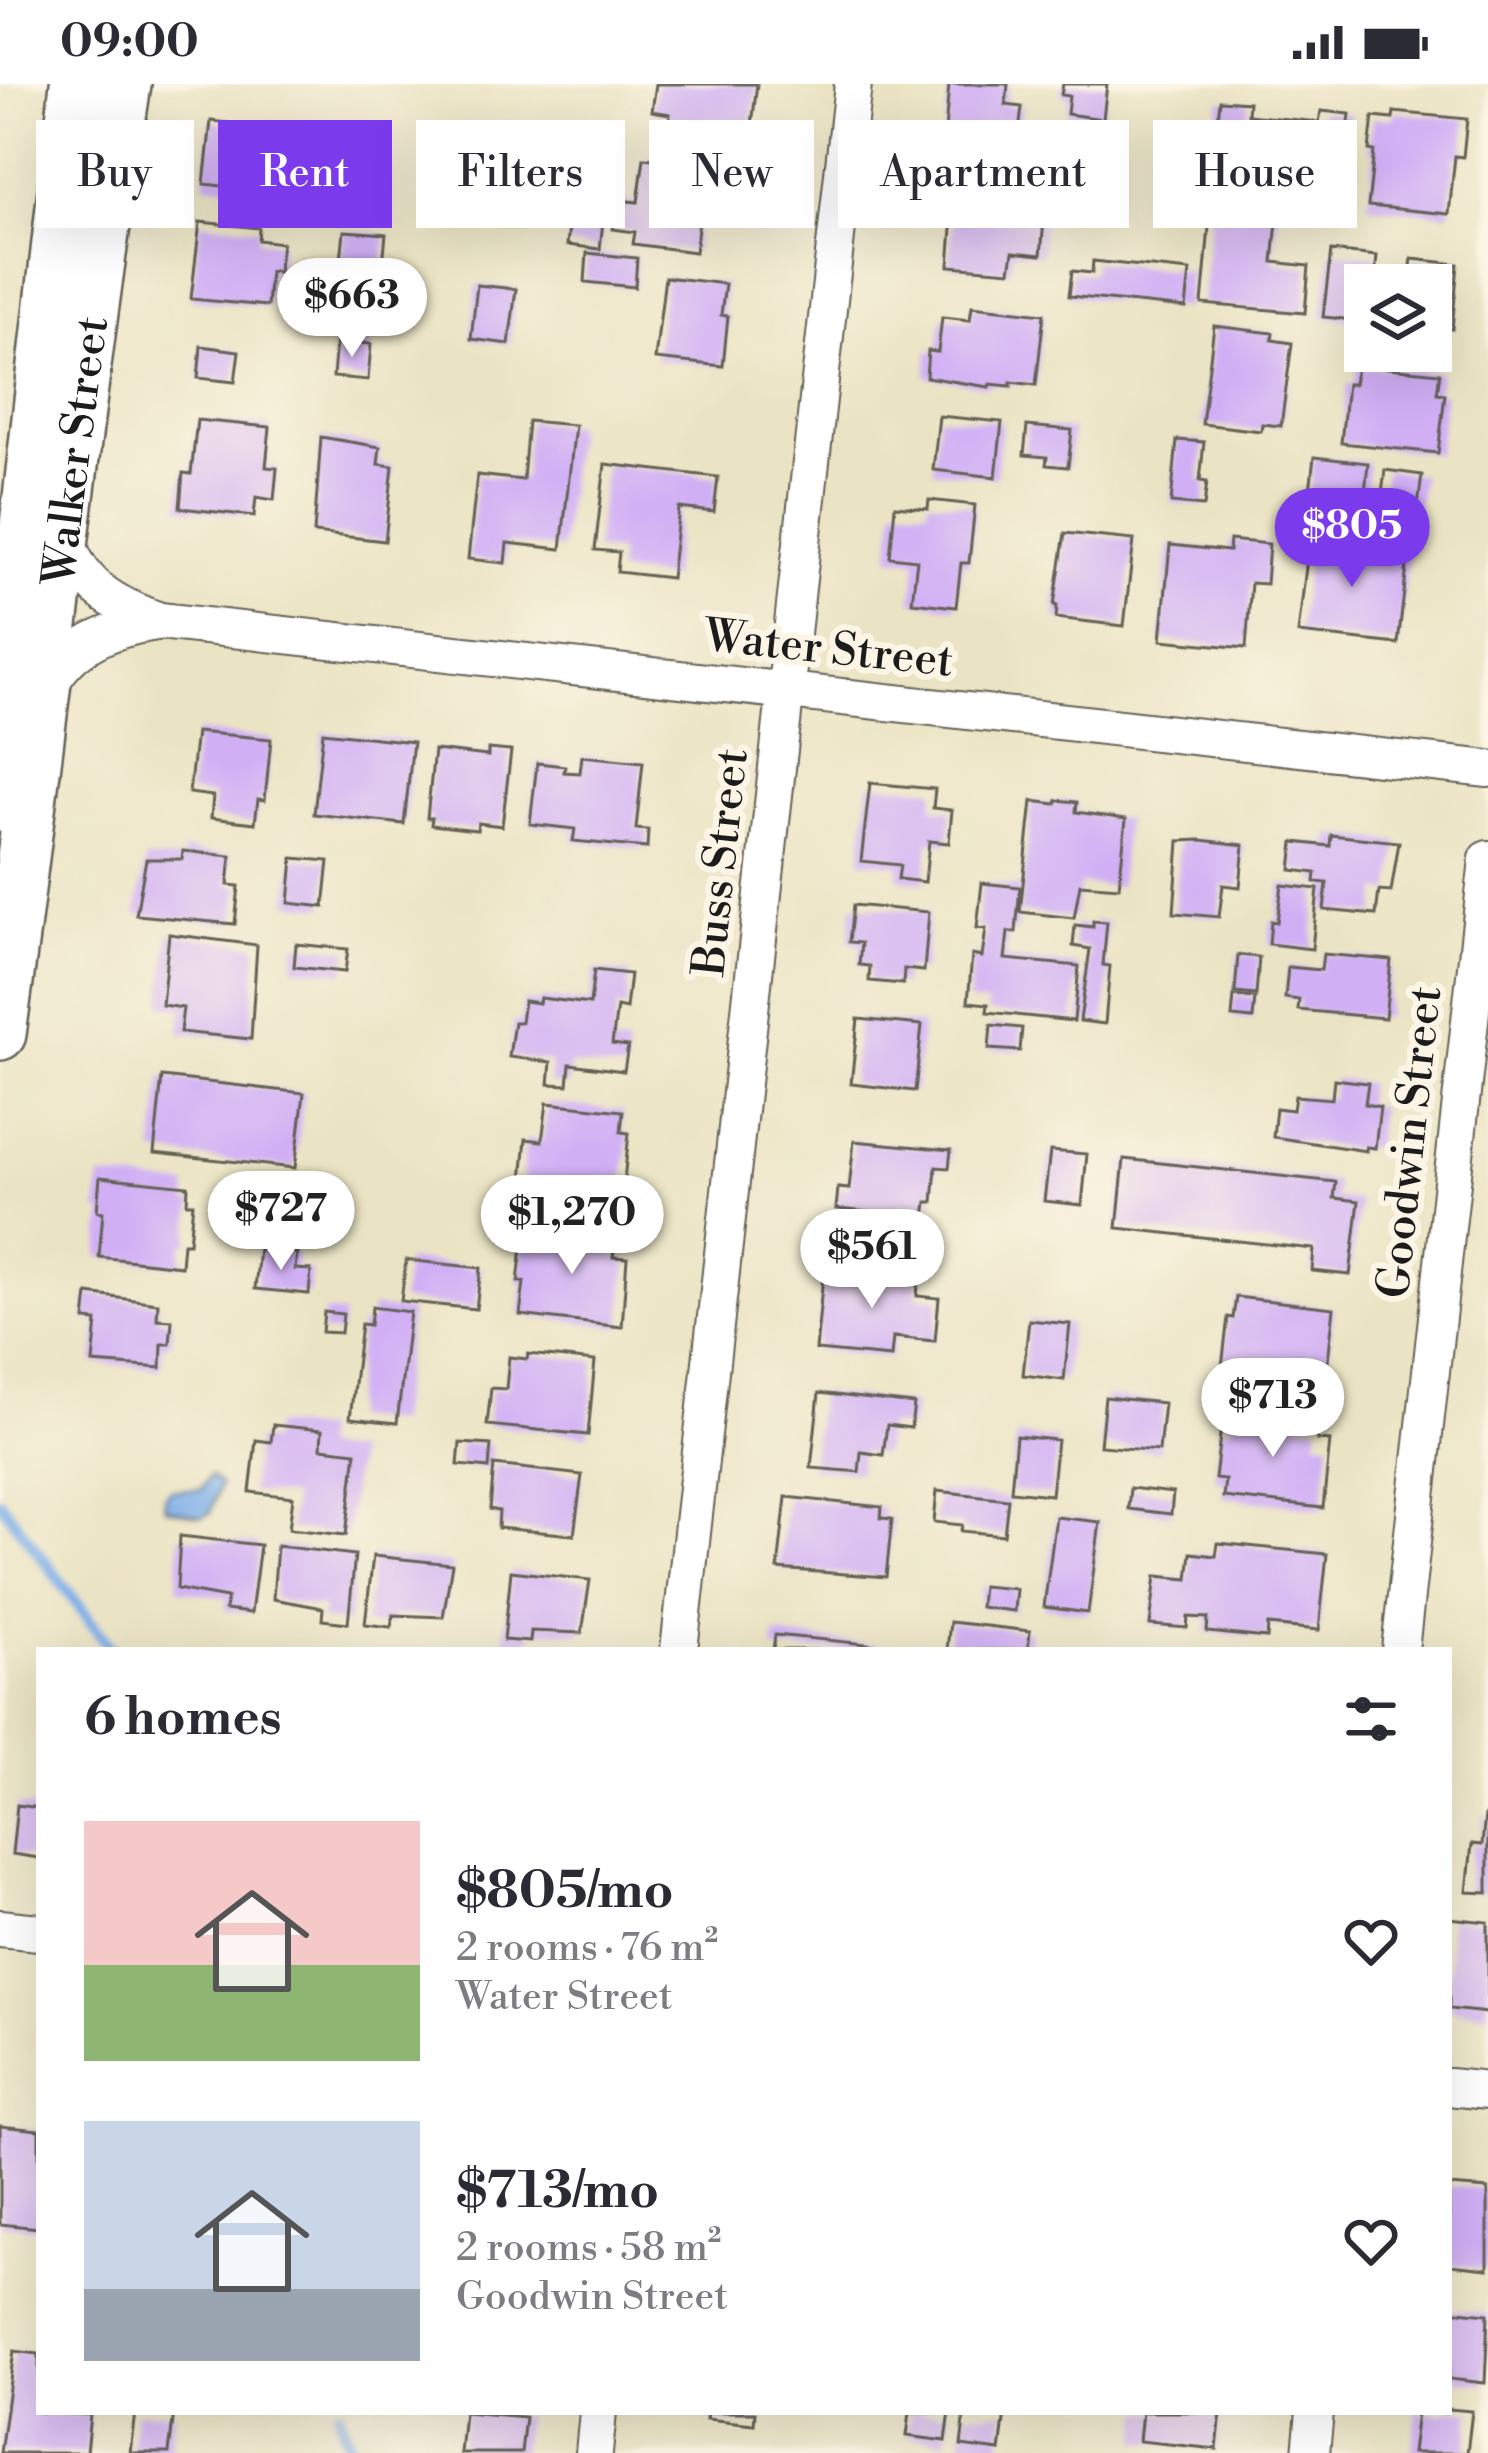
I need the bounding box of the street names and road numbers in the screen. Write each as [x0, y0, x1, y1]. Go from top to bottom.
street label: Walker Street [31, 313, 122, 591]
street label: Water Street [699, 608, 956, 691]
street label: Buss Street [681, 746, 762, 980]
street label: Goodwin Street [1366, 983, 1455, 1301]

